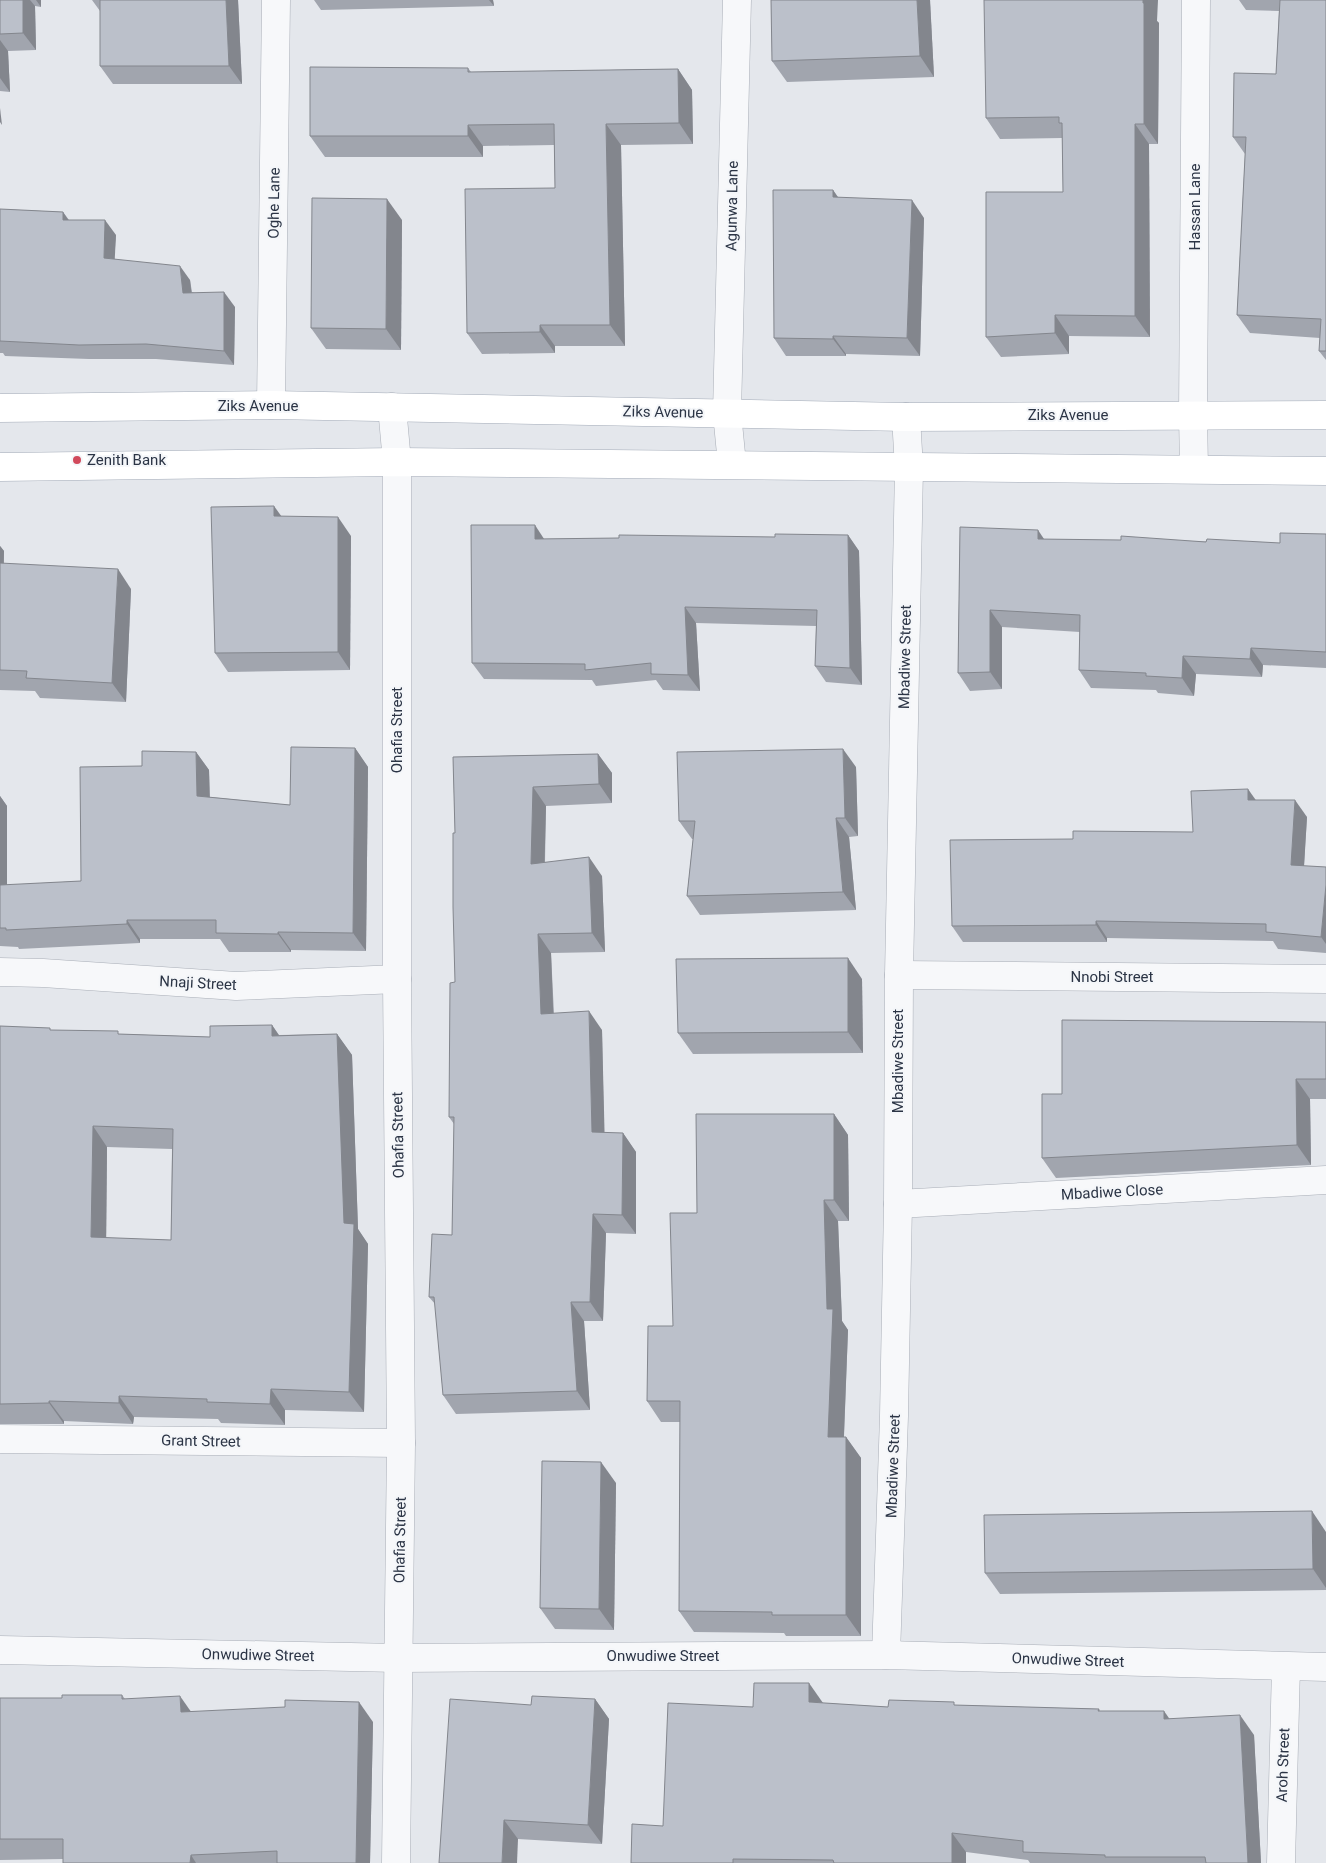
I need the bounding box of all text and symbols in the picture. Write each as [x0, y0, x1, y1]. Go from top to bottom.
street label: Agunwa Lane [722, 161, 742, 251]
street label: Hassan Lane [1186, 163, 1204, 250]
street label: Oghe Lane [264, 167, 284, 239]
street label: Ziks Avenue [218, 397, 298, 415]
street label: Ziks Avenue [622, 402, 704, 422]
street label: Ziks Avenue [1028, 406, 1108, 424]
place label: Zenith Bank [87, 451, 166, 469]
marker: Zenith Bank [71, 454, 83, 466]
street label: Mbadiwe Street [895, 605, 915, 709]
street label: Ohafia Street [388, 687, 406, 773]
street label: Nnobi Street [1071, 968, 1154, 986]
street label: Nnaji Street [159, 972, 237, 994]
street label: Mbadiwe Street [889, 1009, 907, 1113]
street label: Ohafia Street [388, 1092, 408, 1178]
street label: Mbadiwe Close [1060, 1180, 1164, 1204]
street label: Mbadiwe Street [882, 1413, 904, 1518]
street label: Grant Street [161, 1431, 241, 1451]
street label: Ohafia Street [390, 1497, 410, 1583]
street label: Onwudiwe Street [201, 1645, 315, 1665]
street label: Onwudiwe Street [607, 1647, 719, 1665]
street label: Onwudiwe Street [1011, 1649, 1125, 1671]
street label: Aroh Street [1273, 1727, 1293, 1803]

